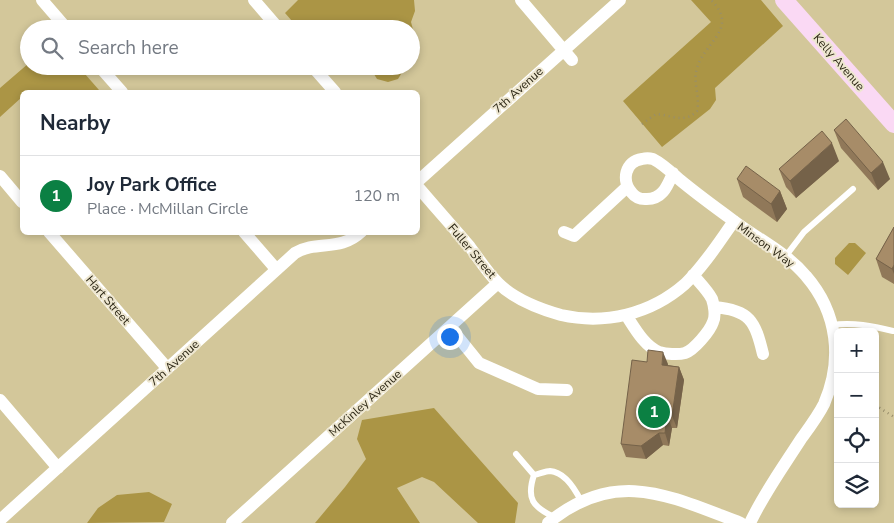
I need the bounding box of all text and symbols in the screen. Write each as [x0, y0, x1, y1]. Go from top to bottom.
search box [20, 20, 420, 75]
street label: Kelly Avenue [810, 30, 868, 94]
icon: search [38, 34, 66, 62]
text: Search here [78, 35, 179, 61]
street label: 7th Avenue [490, 63, 546, 117]
text: Nearby [40, 109, 110, 137]
text: Joy Park Office [87, 172, 217, 198]
text: 1 [51, 185, 61, 207]
text: 120 m [353, 185, 400, 207]
text: Place · McMillan Circle [87, 198, 248, 220]
street label: Minson Way [734, 219, 799, 272]
street label: Fuller Street [444, 220, 500, 282]
street label: Hart Street [82, 272, 134, 329]
your location [437, 324, 463, 350]
map controls [834, 328, 879, 508]
button: + [834, 328, 879, 373]
street label: 7th Avenue [146, 336, 202, 390]
street label: McKinley Avenue [325, 366, 405, 440]
button: − [834, 373, 879, 418]
pin: 1 [638, 393, 670, 431]
button: locate [834, 418, 879, 463]
button: layers [834, 463, 879, 508]

